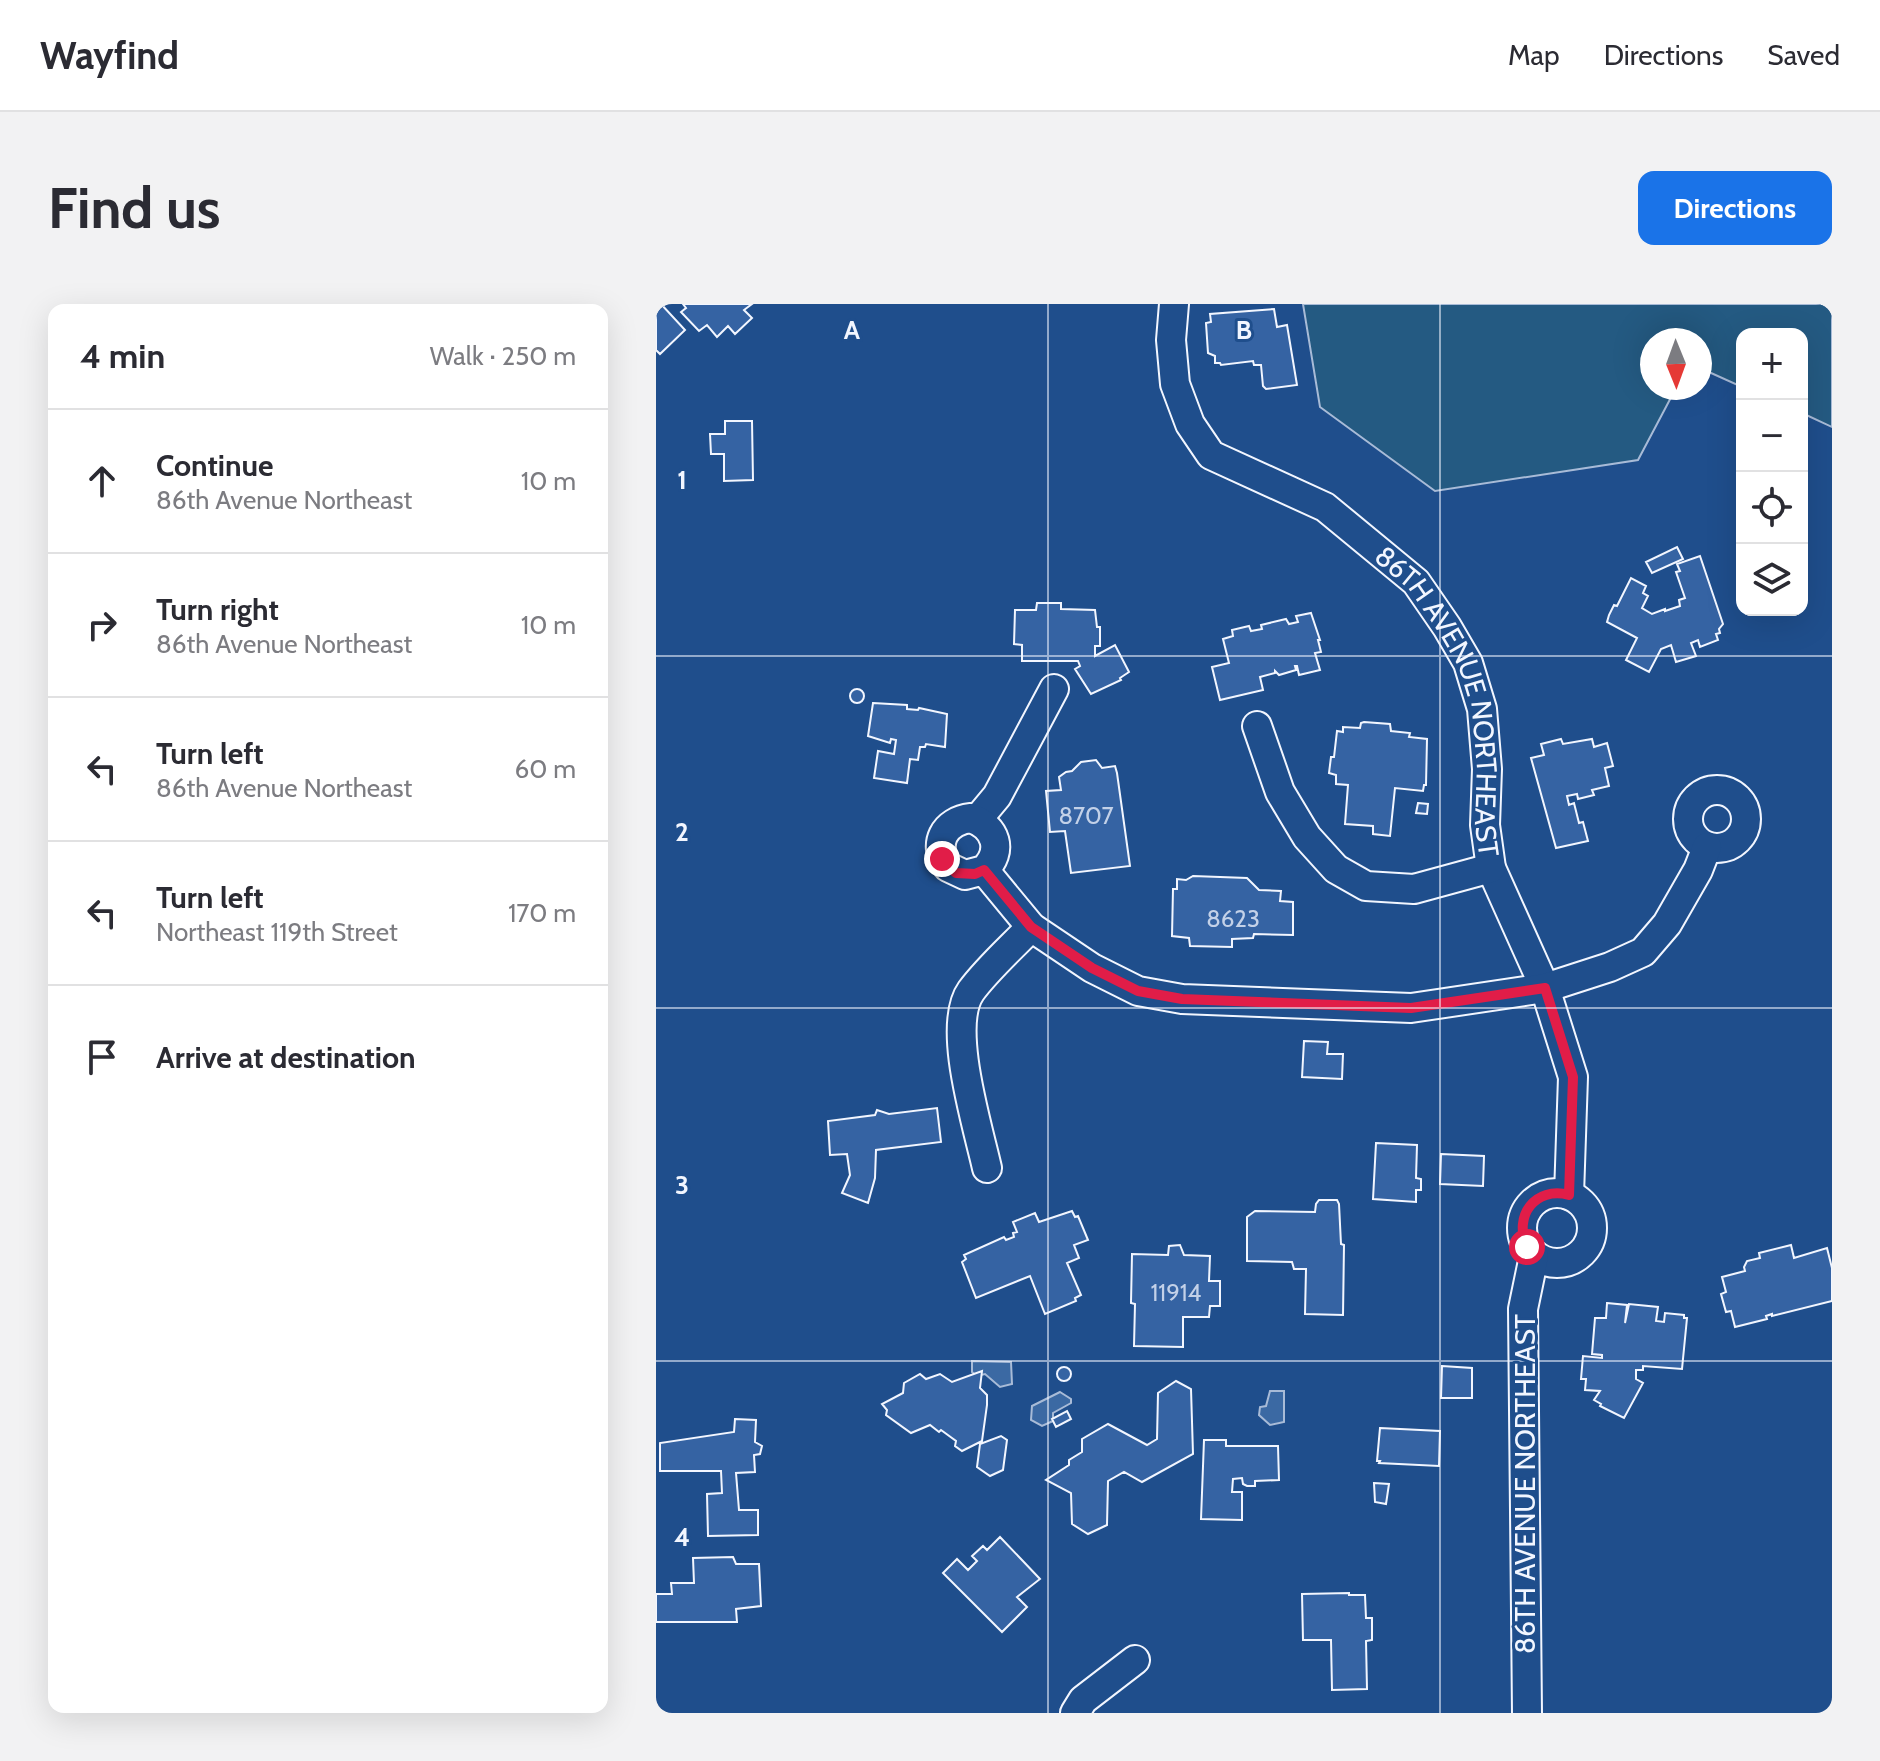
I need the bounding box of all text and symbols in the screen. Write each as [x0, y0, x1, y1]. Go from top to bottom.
text: Wayfind [40, 32, 179, 79]
text: Map [1508, 38, 1560, 72]
text: Directions [1604, 38, 1723, 72]
text: Saved [1767, 38, 1840, 72]
button: Directions [1638, 171, 1832, 245]
text: Find us [48, 174, 221, 242]
text: A [844, 314, 861, 346]
text: B [1236, 314, 1252, 346]
north arrow [1640, 328, 1712, 400]
map controls [1736, 328, 1808, 616]
button: + [1736, 328, 1808, 400]
text: 4 min [80, 335, 165, 377]
text: Walk · 250 m [430, 340, 576, 372]
button: − [1736, 400, 1808, 472]
text: Continue [156, 447, 273, 484]
icon: ahead [80, 459, 124, 503]
text: 1 [677, 464, 687, 496]
text: 10 m [521, 465, 576, 497]
button: locate [1736, 472, 1808, 544]
text: 86th Avenue Northeast [156, 484, 412, 516]
street label: 86TH AVENUE NORTHEAST [1368, 539, 1506, 859]
button: layers [1736, 544, 1808, 616]
text: Turn right [156, 591, 279, 628]
icon: right [80, 603, 124, 647]
text: 10 m [521, 609, 576, 641]
text: 86th Avenue Northeast [156, 628, 412, 660]
text: Turn left [156, 735, 264, 772]
icon: left [80, 747, 124, 791]
text: 60 m [514, 753, 576, 785]
text: 86th Avenue Northeast [156, 772, 412, 804]
house number: 8707 [1059, 801, 1113, 830]
text: 2 [675, 816, 689, 848]
route end [924, 841, 960, 877]
text: Turn left [156, 879, 264, 916]
icon: left [80, 891, 124, 935]
text: 170 m [508, 897, 576, 929]
house number: 8623 [1206, 904, 1260, 933]
text: Northeast 119th Street [156, 916, 398, 948]
icon: arrive [80, 1035, 124, 1079]
text: Arrive at destination [156, 1039, 416, 1076]
text: 3 [675, 1169, 689, 1201]
route start [1509, 1229, 1545, 1265]
house number: 11914 [1151, 1278, 1202, 1307]
street label: 86TH AVENUE NORTHEAST [1508, 1314, 1542, 1654]
text: 4 [674, 1521, 690, 1553]

